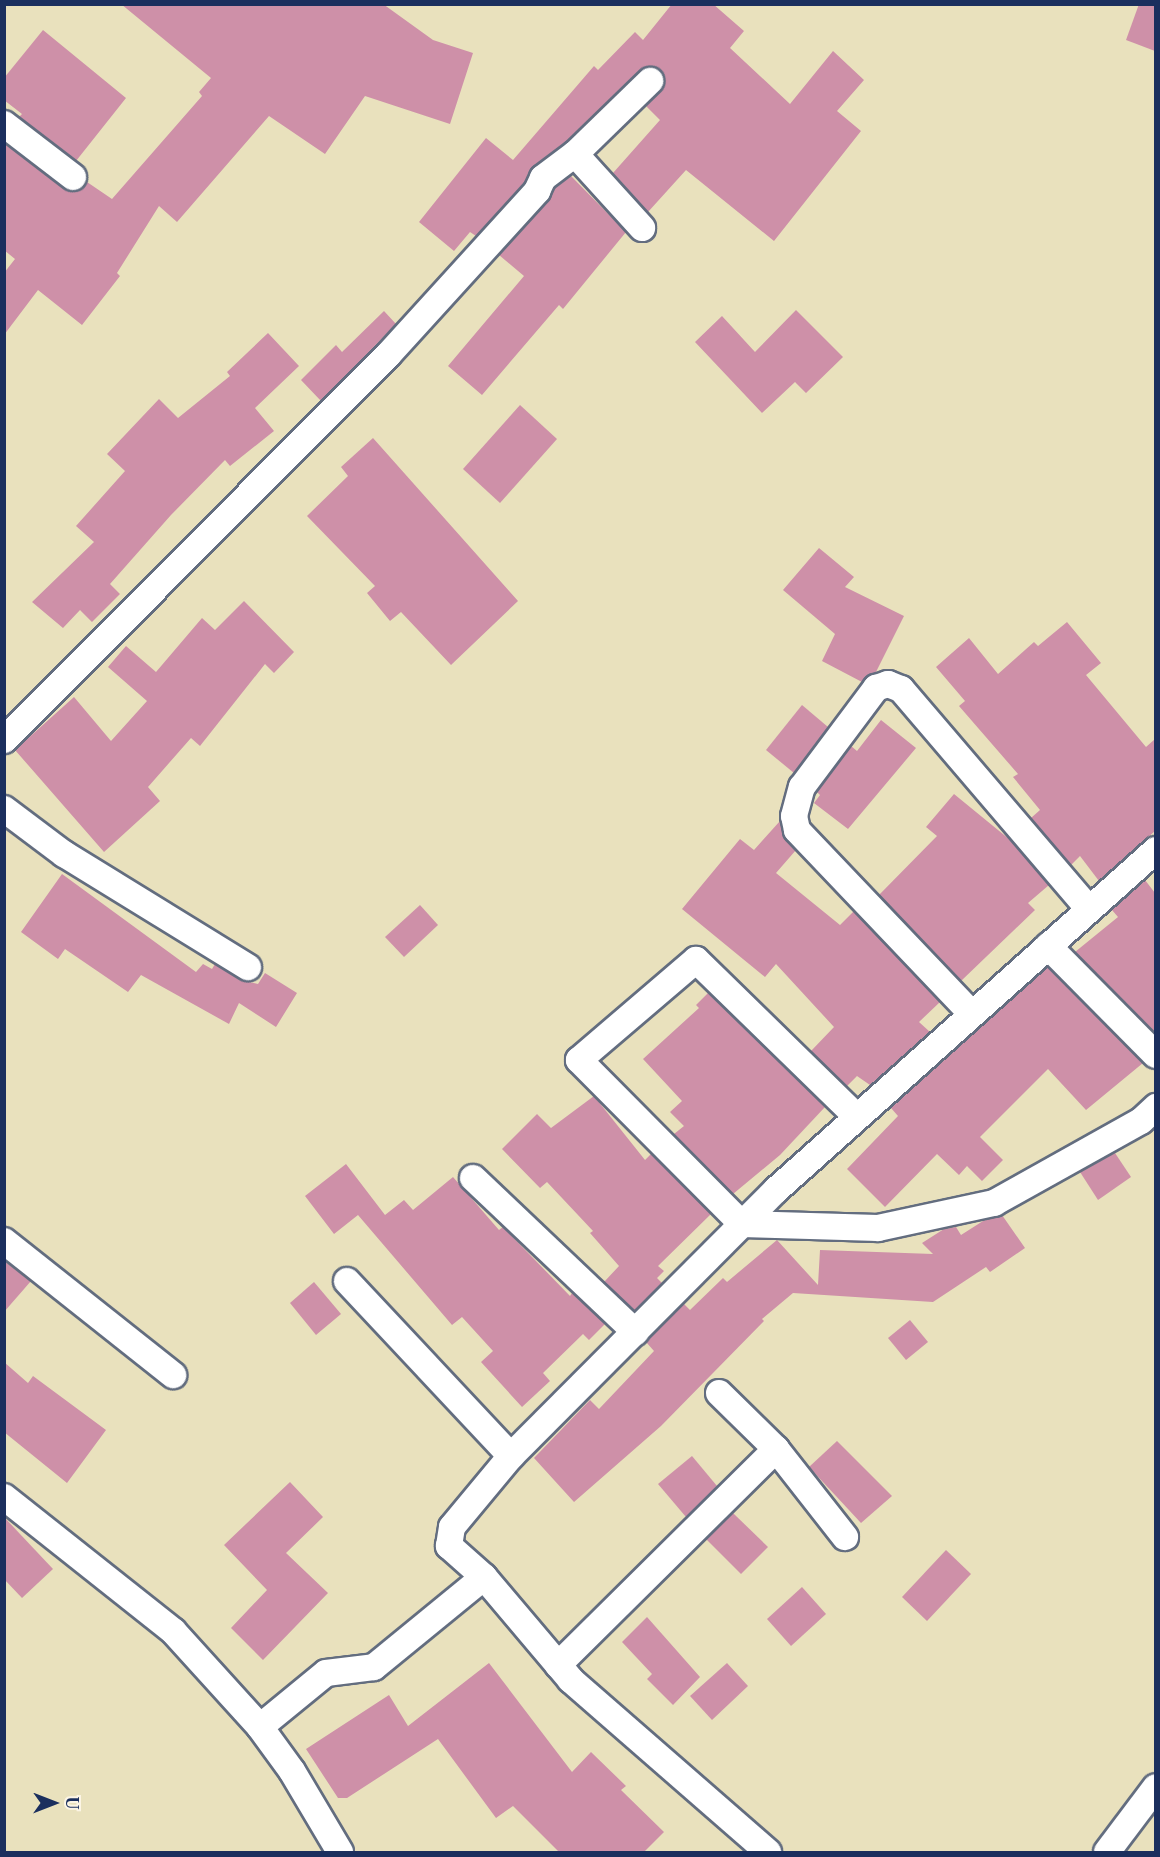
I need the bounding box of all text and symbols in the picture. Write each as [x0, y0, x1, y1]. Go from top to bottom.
north arrow [24, 1773, 84, 1833]
text: U [62, 1797, 82, 1810]

